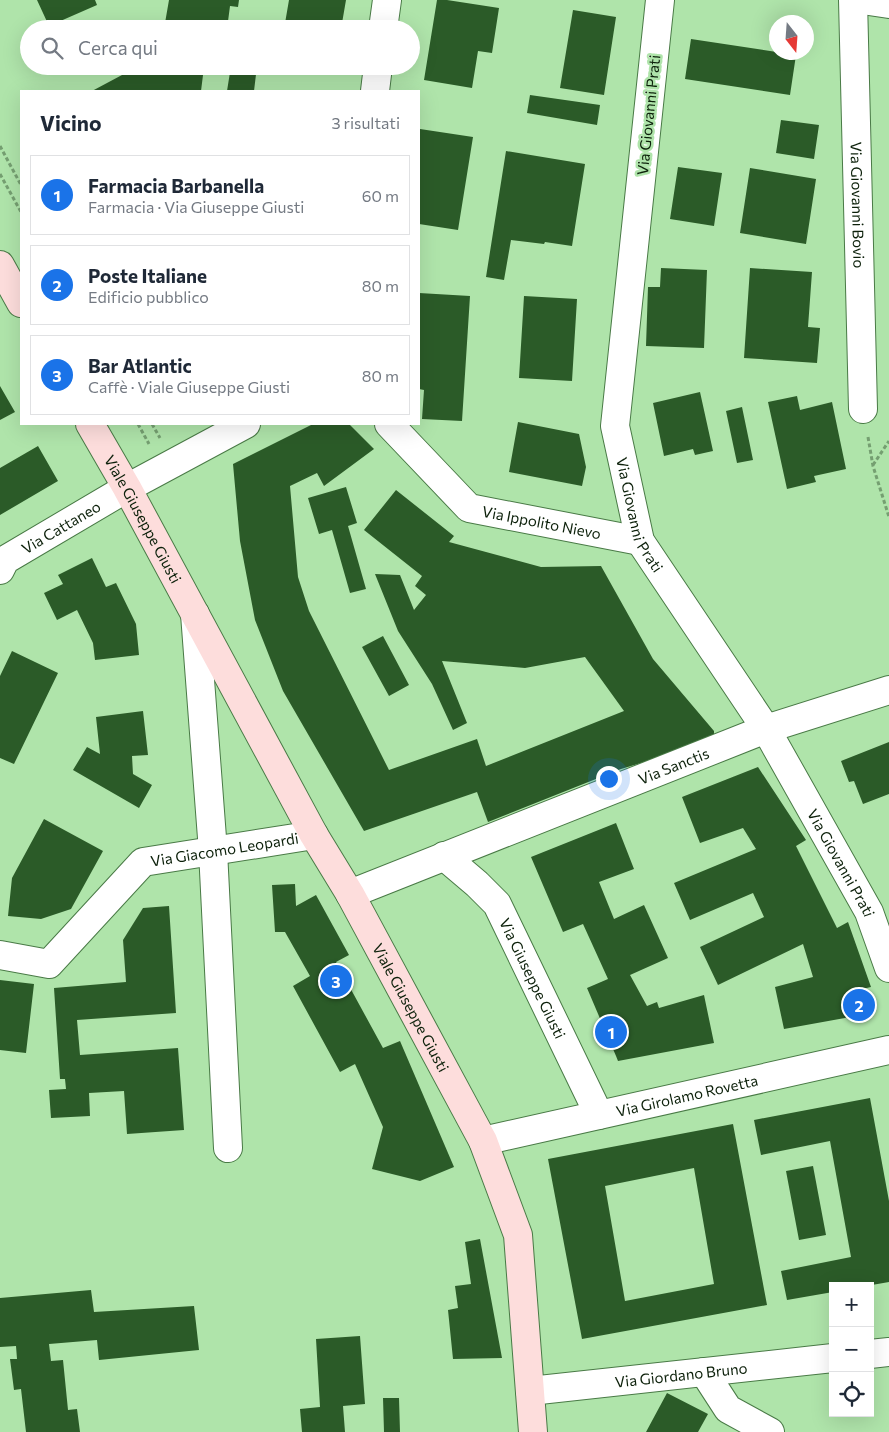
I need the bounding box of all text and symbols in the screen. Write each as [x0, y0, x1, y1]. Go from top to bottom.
north arrow [769, 15, 814, 60]
search box [20, 20, 420, 75]
icon: search [38, 34, 66, 62]
text: Cerca qui [78, 36, 158, 59]
street label: Via Giovanni Prati [633, 54, 663, 176]
text: Vicino [40, 110, 101, 135]
text: 3 risultati [331, 113, 400, 132]
street label: Via Giovanni Bovio [847, 141, 869, 269]
text: Farmacia Barbanella [88, 174, 264, 197]
text: 1 [53, 186, 61, 205]
text: 60 m [362, 186, 399, 205]
text: Farmacia · Via Giuseppe Giusti [88, 197, 304, 216]
text: Poste Italiane [88, 264, 207, 287]
text: 2 [52, 276, 62, 295]
text: 80 m [362, 276, 399, 295]
text: Edificio pubblico [88, 287, 209, 306]
text: Bar Atlantic [88, 354, 192, 377]
text: 3 [52, 366, 62, 385]
text: 80 m [362, 366, 399, 385]
text: Caffè · Viale Giuseppe Giusti [88, 377, 290, 396]
street label: Viale Giuseppe Giusti [101, 452, 186, 586]
street label: Via Giovanni Prati [613, 455, 667, 575]
street label: Via Cattaneo [18, 497, 104, 557]
street label: Via Ippolito Nievo [481, 502, 603, 542]
street label: Via Sanctis [636, 744, 712, 788]
your location [596, 766, 622, 792]
street label: Via Giovanni Prati [804, 806, 879, 919]
street label: Via Giacomo Leopardi [149, 829, 300, 870]
street label: Via Giuseppe Giusti [496, 915, 570, 1041]
street label: Viale Giuseppe Giusti [369, 940, 453, 1075]
pin: 3 [320, 962, 352, 1000]
pin: 2 [843, 986, 875, 1024]
pin: 1 [595, 1013, 627, 1051]
street label: Via Girolamo Rovetta [614, 1071, 760, 1120]
map controls [829, 1282, 874, 1417]
button: + [829, 1282, 874, 1327]
button: − [829, 1327, 874, 1372]
street label: Via Giordano Bruno [614, 1358, 748, 1391]
button: locate [829, 1372, 874, 1417]

